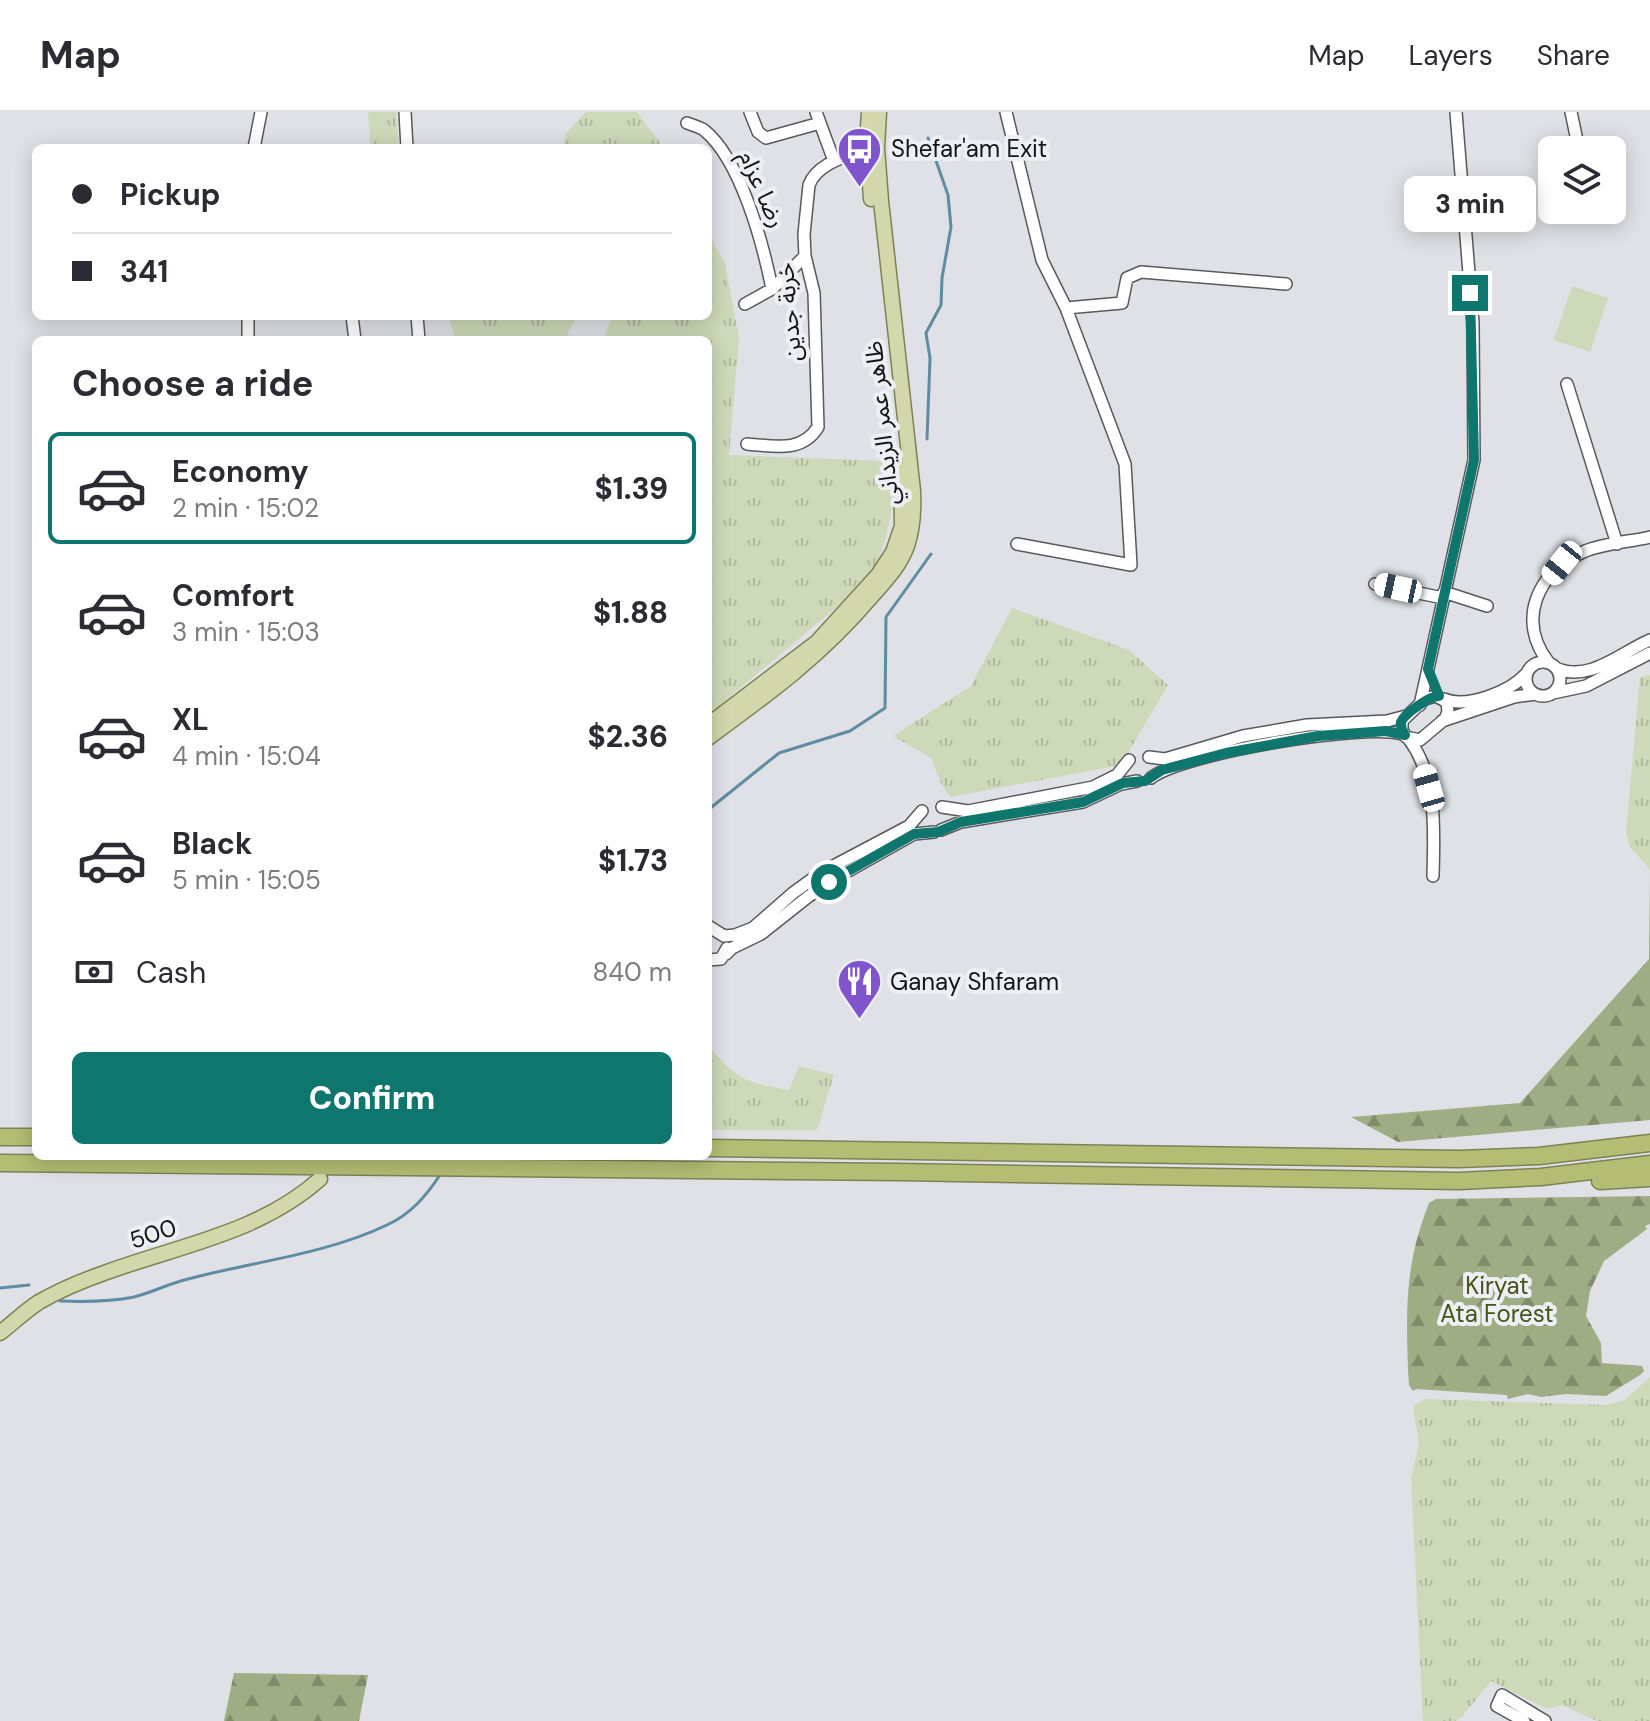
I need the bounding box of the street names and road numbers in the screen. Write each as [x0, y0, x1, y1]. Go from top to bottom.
street label: رضا عزام [729, 145, 793, 234]
street label: خربة جدين [769, 261, 808, 363]
street label: ظاهر عمر الزيداني [857, 339, 909, 507]
street label: 500 [125, 1211, 180, 1256]

